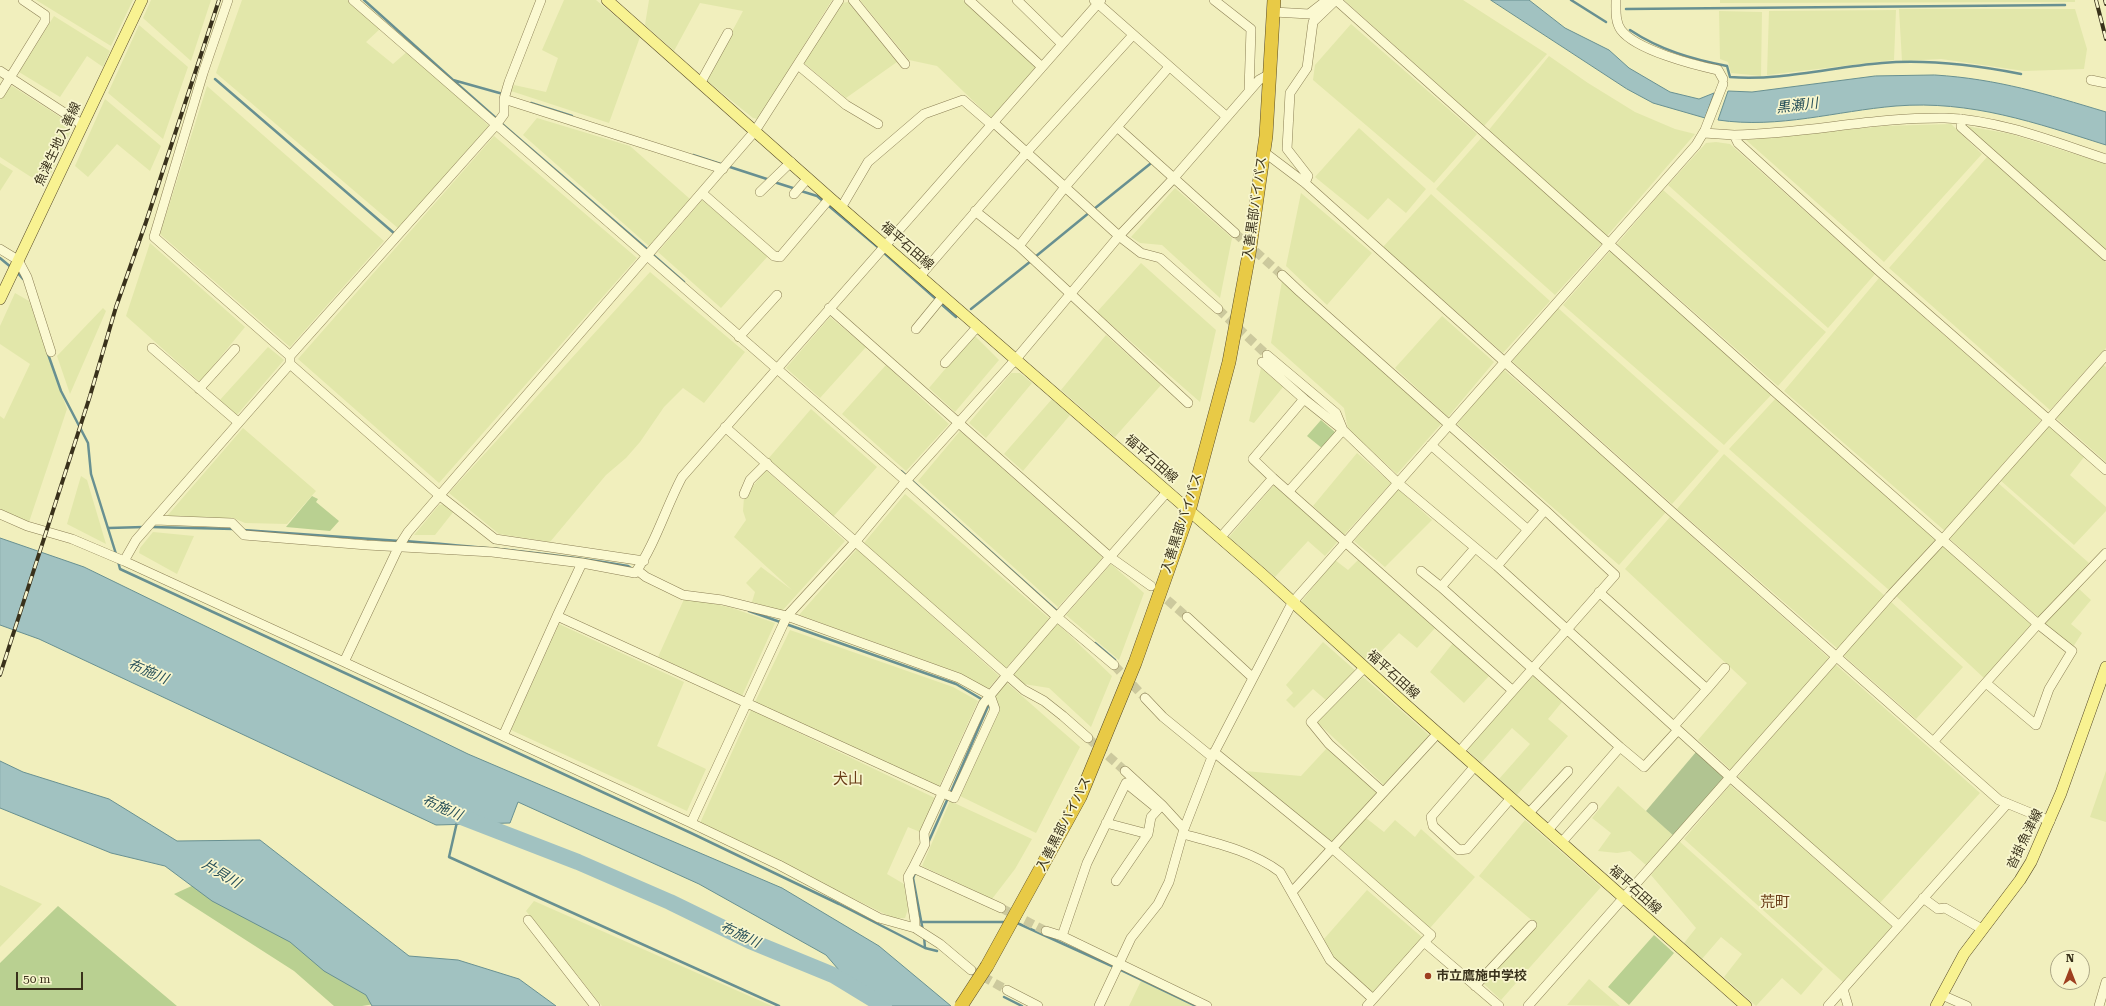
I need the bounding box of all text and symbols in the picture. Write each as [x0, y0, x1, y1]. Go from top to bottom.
water label: 黒瀬川 [1775, 95, 1819, 117]
street label: 魚津生地入善線 [32, 99, 84, 189]
street label: 入善黒部バイパス [1240, 155, 1270, 261]
street label: 福平石田線 [877, 219, 937, 273]
street label: 福平石田線 [1121, 432, 1181, 486]
street label: 入善黒部バイパス [1159, 471, 1205, 575]
street label: 福平石田線 [1364, 647, 1422, 703]
water label: 布施川 [125, 656, 171, 688]
district label: 犬山 [833, 771, 863, 789]
street label: 入善黒部バイパス [1033, 774, 1095, 874]
water label: 布施川 [419, 792, 465, 824]
street label: 沓掛魚津線 [2004, 806, 2046, 872]
water label: 片貝川 [199, 856, 243, 892]
street label: 福平石田線 [1606, 862, 1664, 918]
district label: 荒町 [1760, 894, 1790, 912]
water label: 布施川 [717, 919, 763, 951]
north arrow [2050, 950, 2090, 990]
text: N [2066, 952, 2074, 965]
scale bar [18, 964, 85, 990]
place label: 市立鷹施中学校 [1436, 968, 1527, 984]
marker: 市立鷹施中学校 [1423, 971, 1433, 981]
text: 50 m [23, 972, 50, 986]

